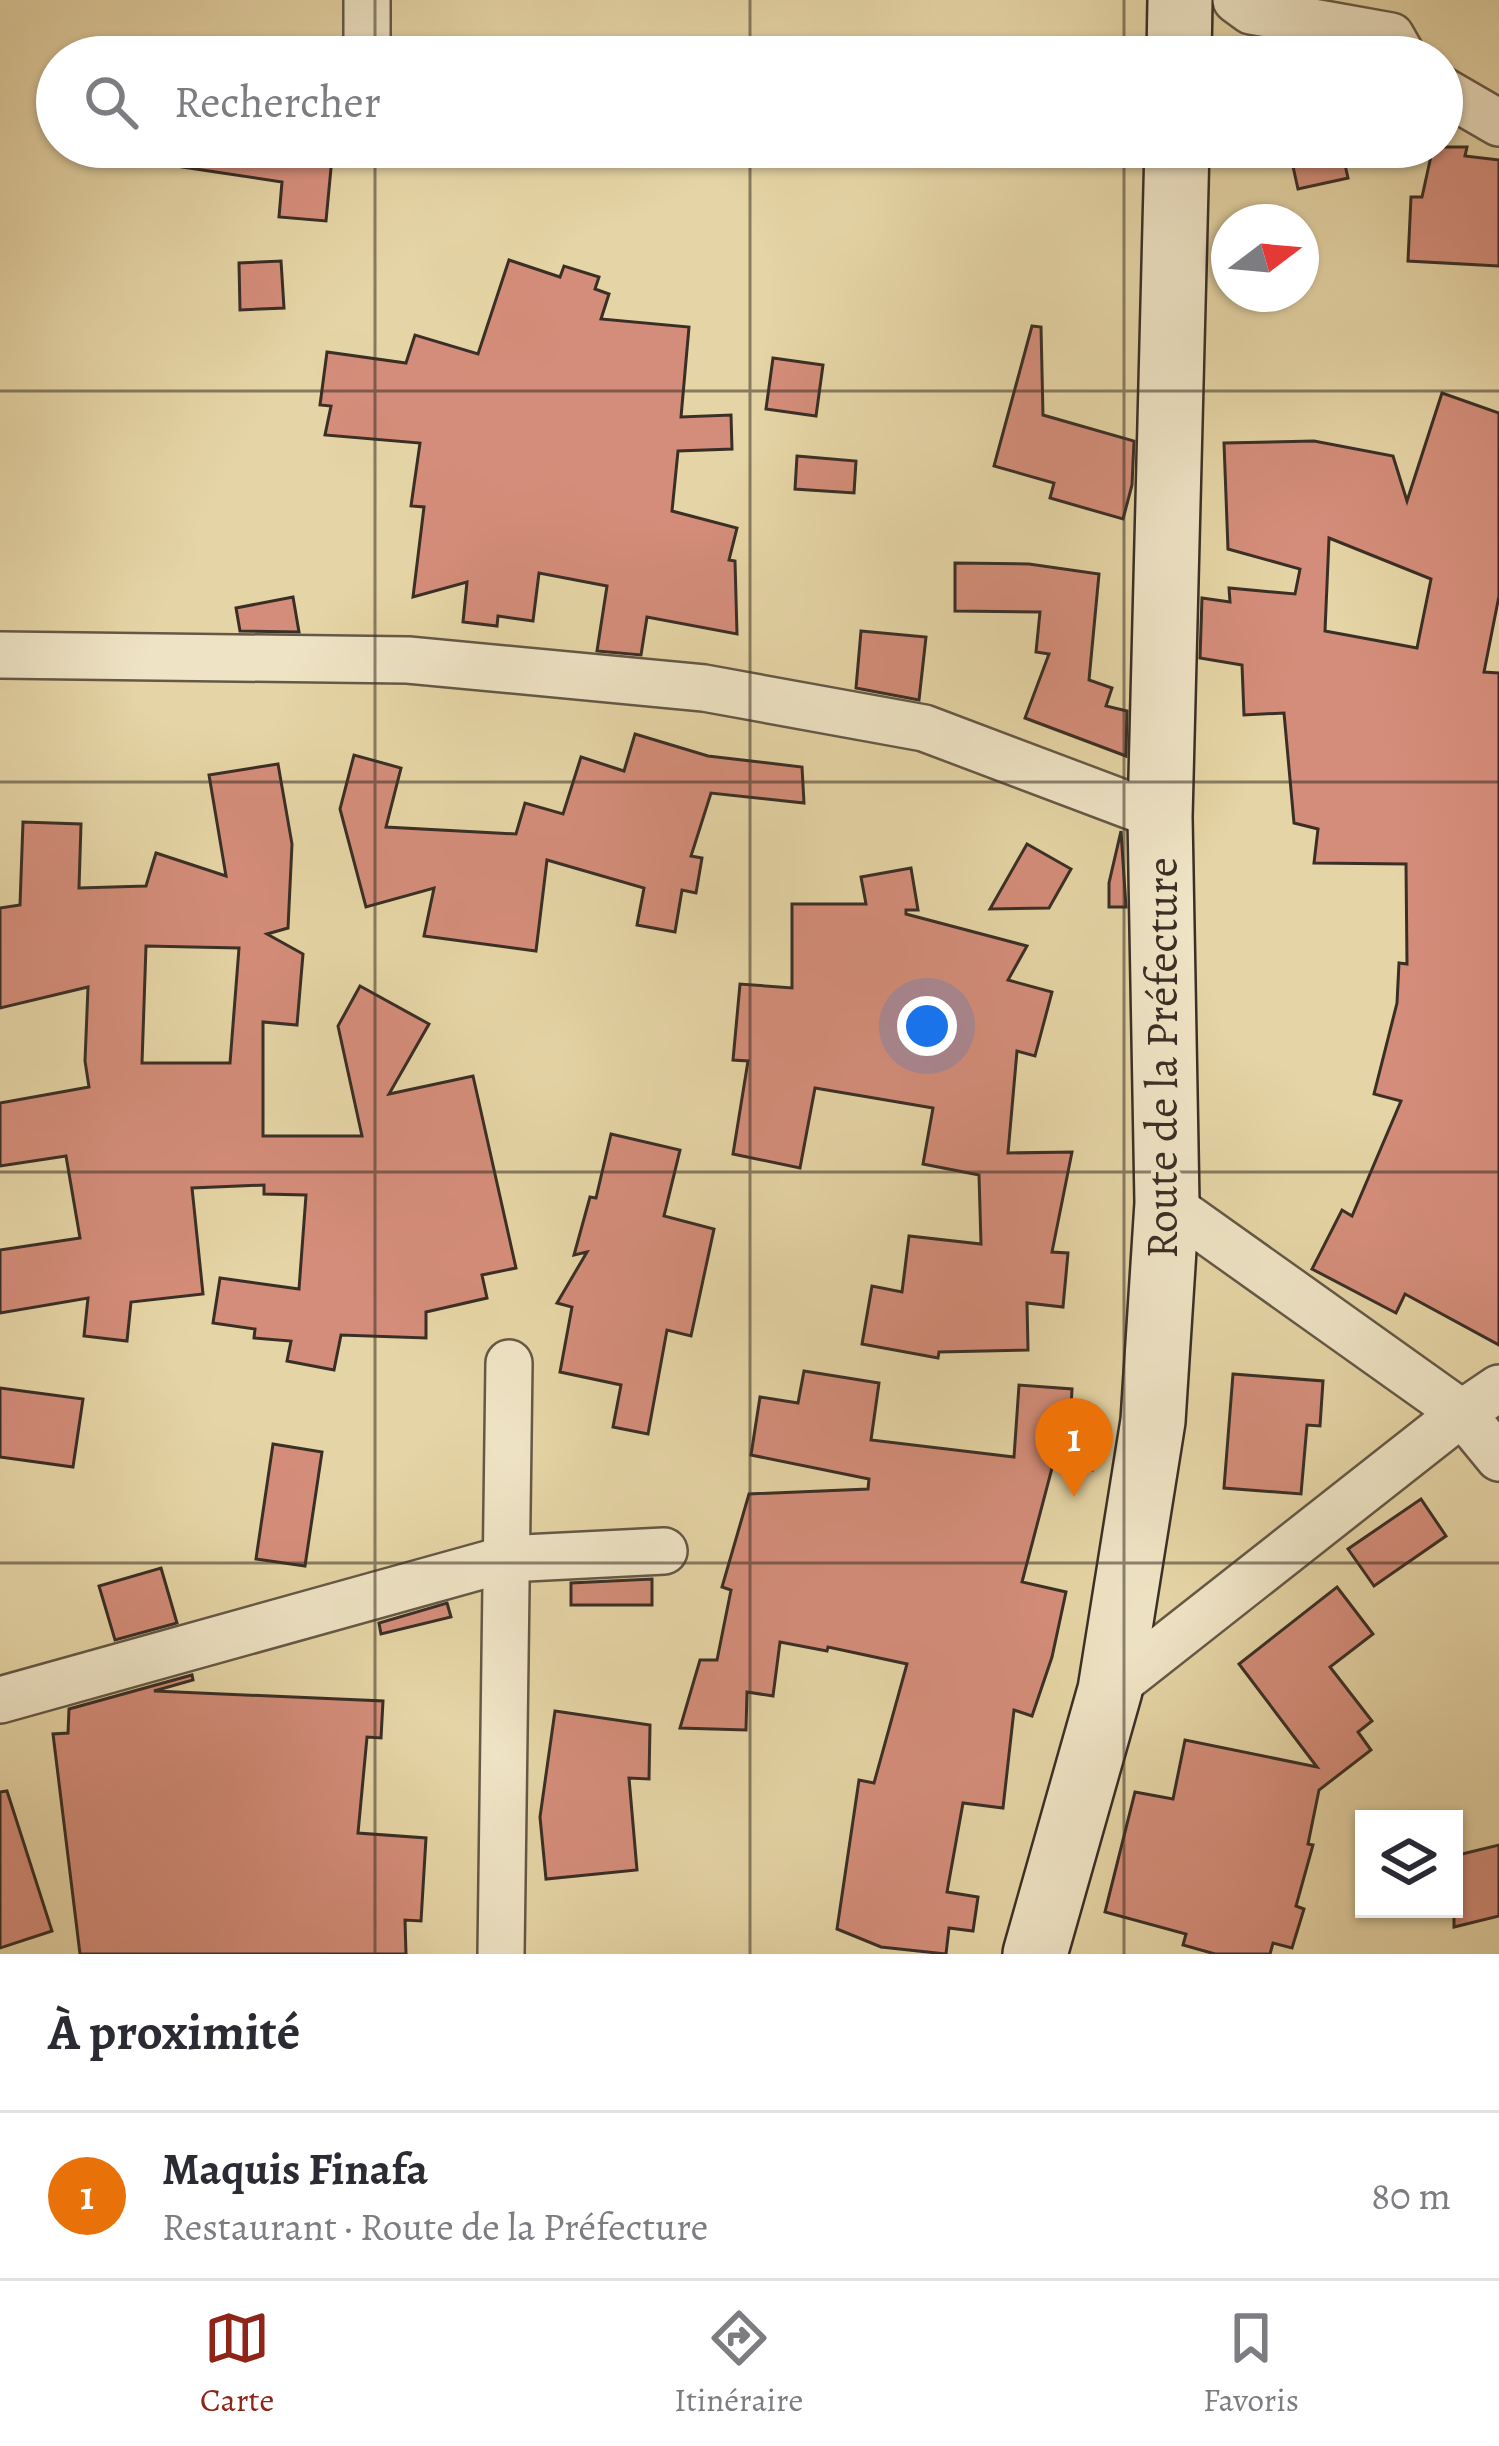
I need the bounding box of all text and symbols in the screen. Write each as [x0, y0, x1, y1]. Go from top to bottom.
search box [36, 36, 1463, 168]
icon: search [78, 69, 144, 135]
text: Rechercher [174, 71, 381, 133]
north arrow [1211, 204, 1319, 312]
street label: Route de la Préfecture [1131, 857, 1193, 1259]
your location [897, 996, 957, 1056]
pin: 1 [1035, 1398, 1113, 1497]
map controls [1355, 1810, 1463, 1918]
button: layers [1355, 1810, 1463, 1918]
text: À proximité [48, 1997, 300, 2067]
text: Maquis Finafa [162, 2138, 428, 2200]
text: 1 [80, 2169, 94, 2222]
text: 80 m [1371, 2169, 1451, 2222]
text: Restaurant · Route de la Préfecture [162, 2200, 708, 2253]
tab: Carte [200, 2305, 274, 2422]
tab: Itinéraire [674, 2305, 803, 2422]
tab: Favoris [1203, 2305, 1299, 2422]

